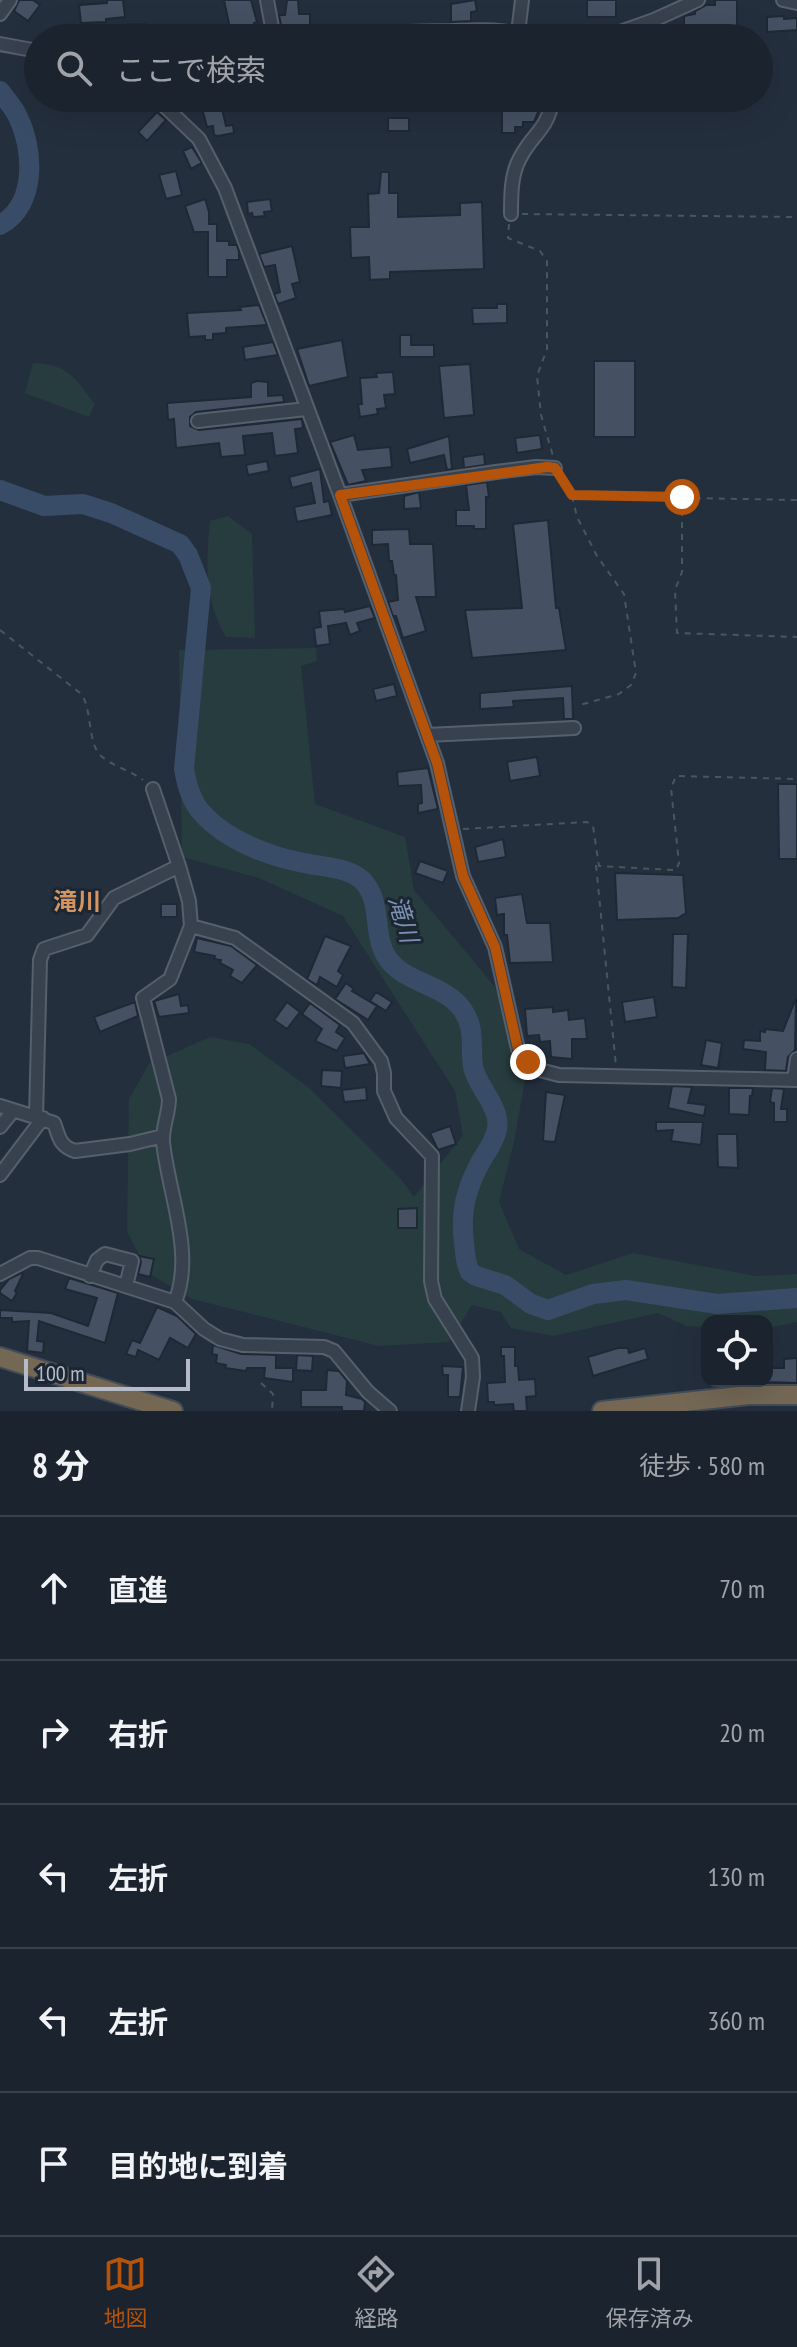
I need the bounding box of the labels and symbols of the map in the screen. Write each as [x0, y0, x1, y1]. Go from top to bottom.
route start [664, 479, 700, 515]
district label: 滝川 [53, 886, 101, 917]
water label: 滝川 [382, 891, 426, 949]
route end [510, 1044, 546, 1080]
scale bar [24, 1355, 190, 1391]

